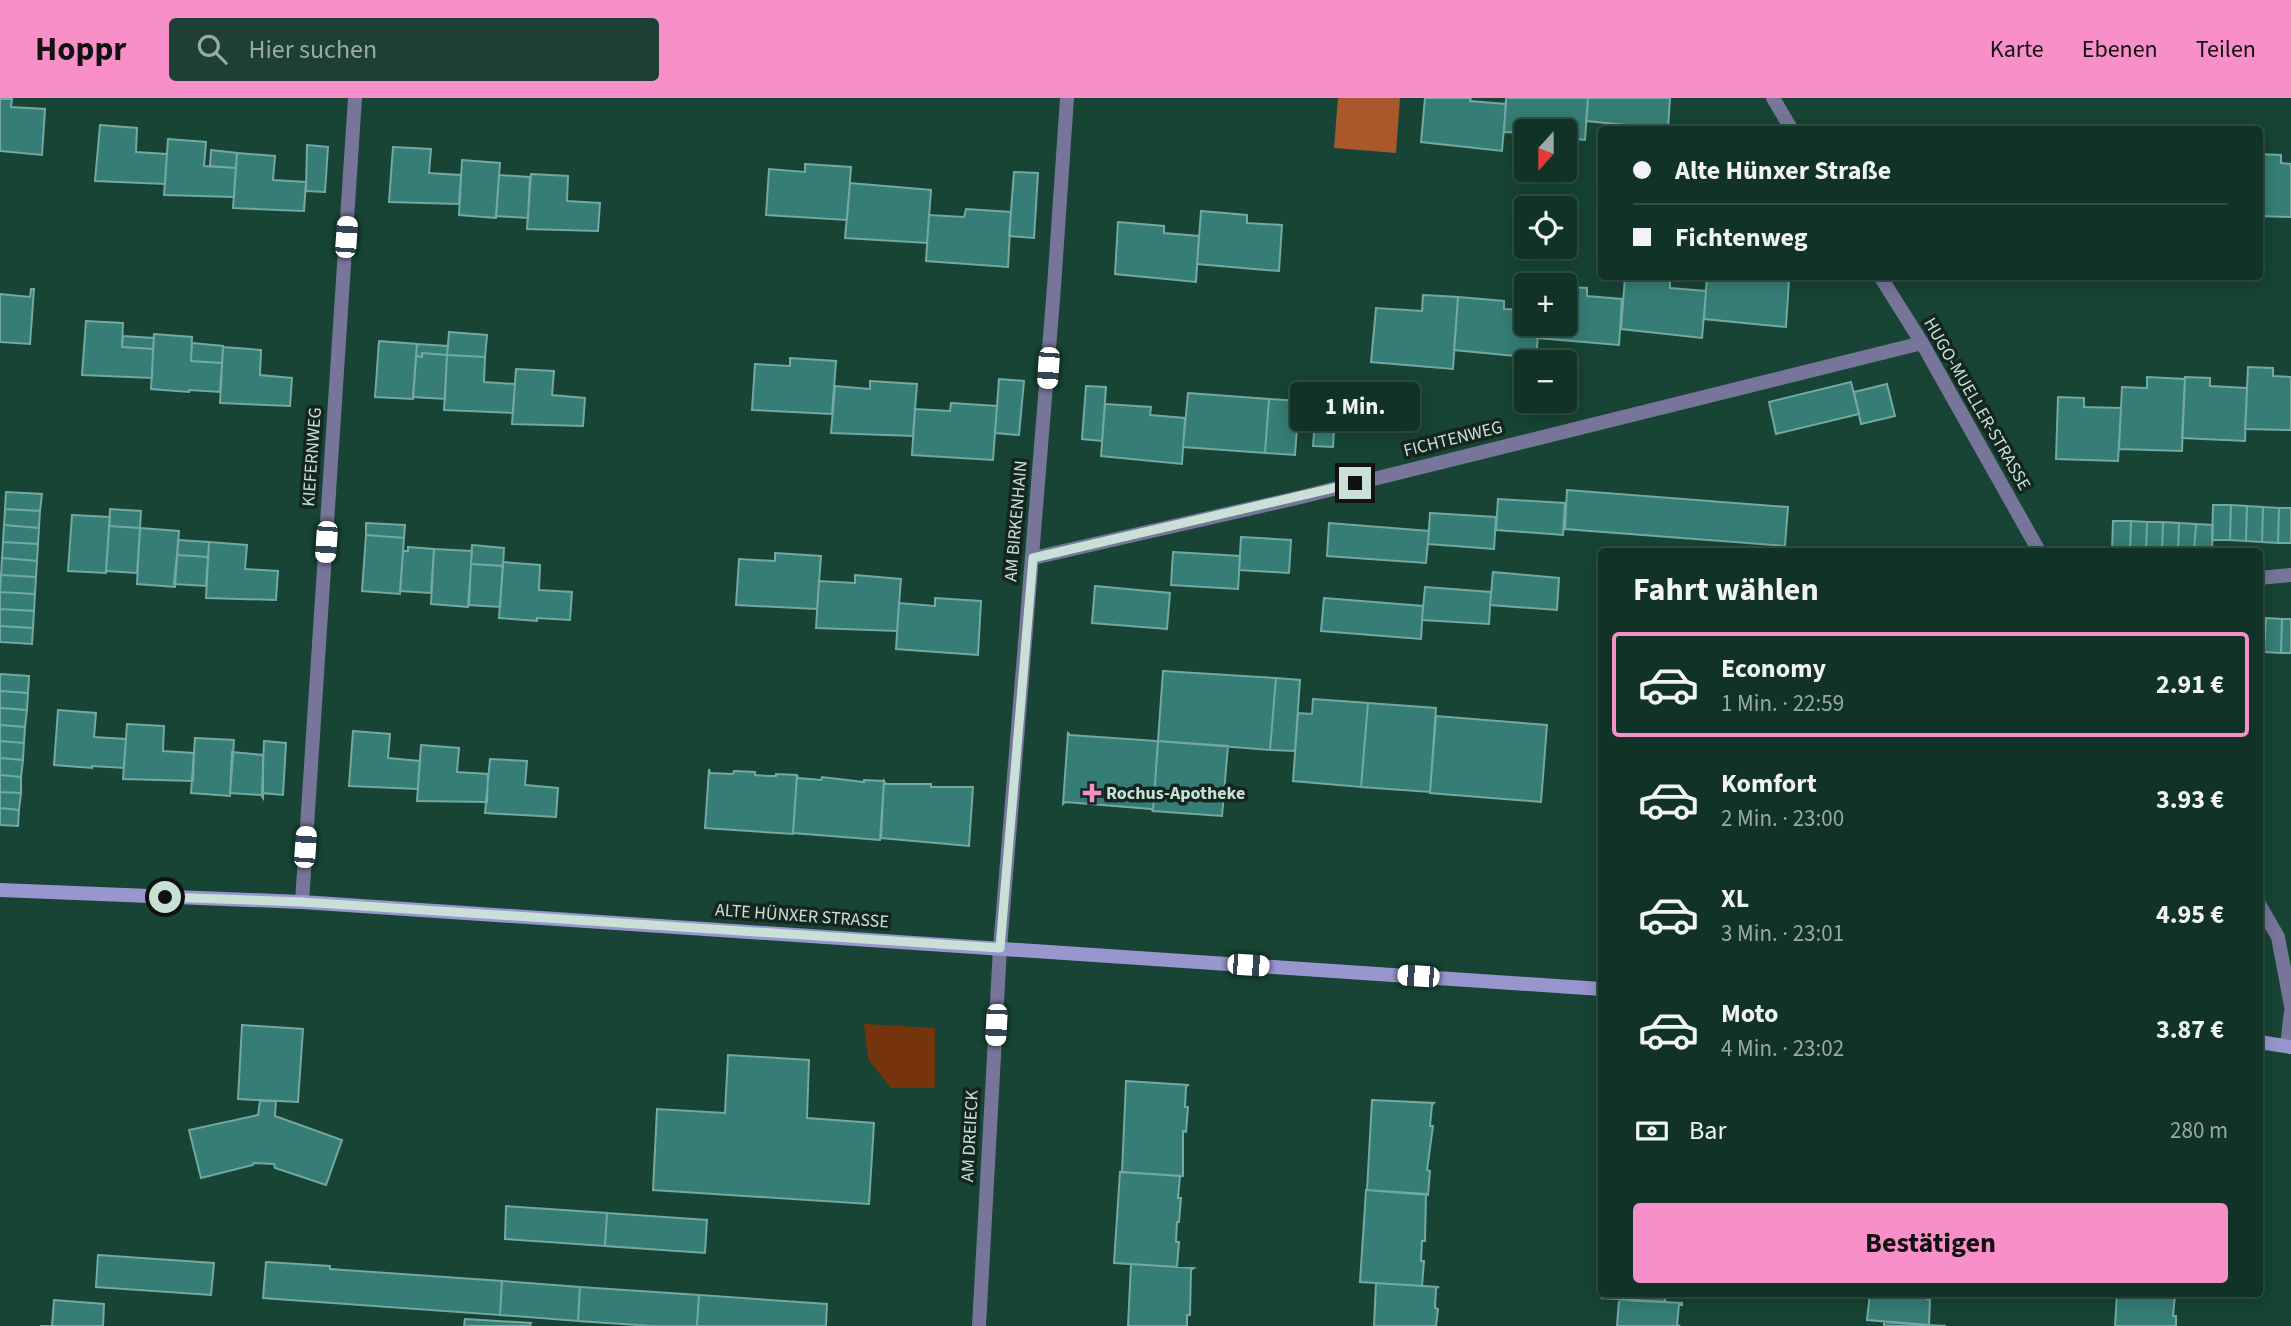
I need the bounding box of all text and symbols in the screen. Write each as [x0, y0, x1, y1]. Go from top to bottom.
search box [169, 18, 659, 81]
text: Hoppr [35, 26, 127, 73]
icon: search [193, 30, 231, 68]
text: Hier suchen [249, 31, 377, 68]
text: Karte [1990, 32, 2044, 67]
text: Ebenen [2082, 32, 2158, 67]
text: Teilen [2196, 32, 2256, 67]
north arrow [1514, 119, 1577, 182]
map controls [1514, 119, 1577, 413]
text: Alte Hünxer Straße [1675, 152, 1891, 189]
button: locate [1514, 196, 1577, 259]
car [335, 215, 358, 259]
text: Fichtenweg [1675, 219, 1808, 256]
button: + [1514, 273, 1577, 336]
street label: HUGO-MUELLER-STRASSE [1917, 313, 2037, 495]
car [1037, 346, 1060, 390]
button: − [1514, 350, 1577, 413]
callout: 1 Min. [1290, 382, 1420, 430]
text: 1 Min. [1325, 390, 1385, 423]
street label: KIEFERNWEG [296, 406, 328, 508]
street label: FICHTENWEG [1401, 415, 1505, 463]
street label: AM BIRKENHAIN [998, 459, 1034, 583]
route end [1339, 467, 1371, 499]
car [315, 520, 338, 564]
text: Fahrt wählen [1633, 567, 1819, 613]
text: Economy [1721, 650, 1826, 687]
icon: car [1637, 653, 1700, 716]
text: 2.91 € [2156, 666, 2224, 703]
text: 1 Min. · 22:59 [1721, 687, 1844, 720]
text: Komfort [1721, 765, 1817, 802]
icon: car [1637, 768, 1700, 831]
place label: Rochus-Apotheke [1106, 781, 1245, 806]
text: 3.93 € [2156, 781, 2224, 818]
marker: Rochus-Apotheke [1084, 785, 1100, 801]
text: 2 Min. · 23:00 [1721, 802, 1844, 835]
car [294, 825, 317, 869]
text: XL [1721, 880, 1749, 917]
route start [149, 881, 181, 913]
icon: car [1637, 883, 1700, 946]
text: 4.95 € [2156, 896, 2224, 933]
street label: ALTE HÜNXER STRASSE [714, 897, 890, 935]
text: 3 Min. · 23:01 [1721, 917, 1844, 950]
car [1227, 953, 1270, 977]
car [1397, 964, 1440, 988]
text: Moto [1721, 995, 1778, 1032]
icon: car [1637, 998, 1700, 1061]
car [985, 1003, 1008, 1047]
text: 3.87 € [2156, 1011, 2224, 1048]
text: 4 Min. · 23:02 [1721, 1032, 1844, 1065]
street label: AM DREIECK [955, 1089, 985, 1183]
icon: cash [1633, 1112, 1671, 1150]
text: Bar [1689, 1112, 1726, 1149]
text: 280 m [2170, 1114, 2228, 1147]
button: Bestätigen [1633, 1203, 2228, 1283]

